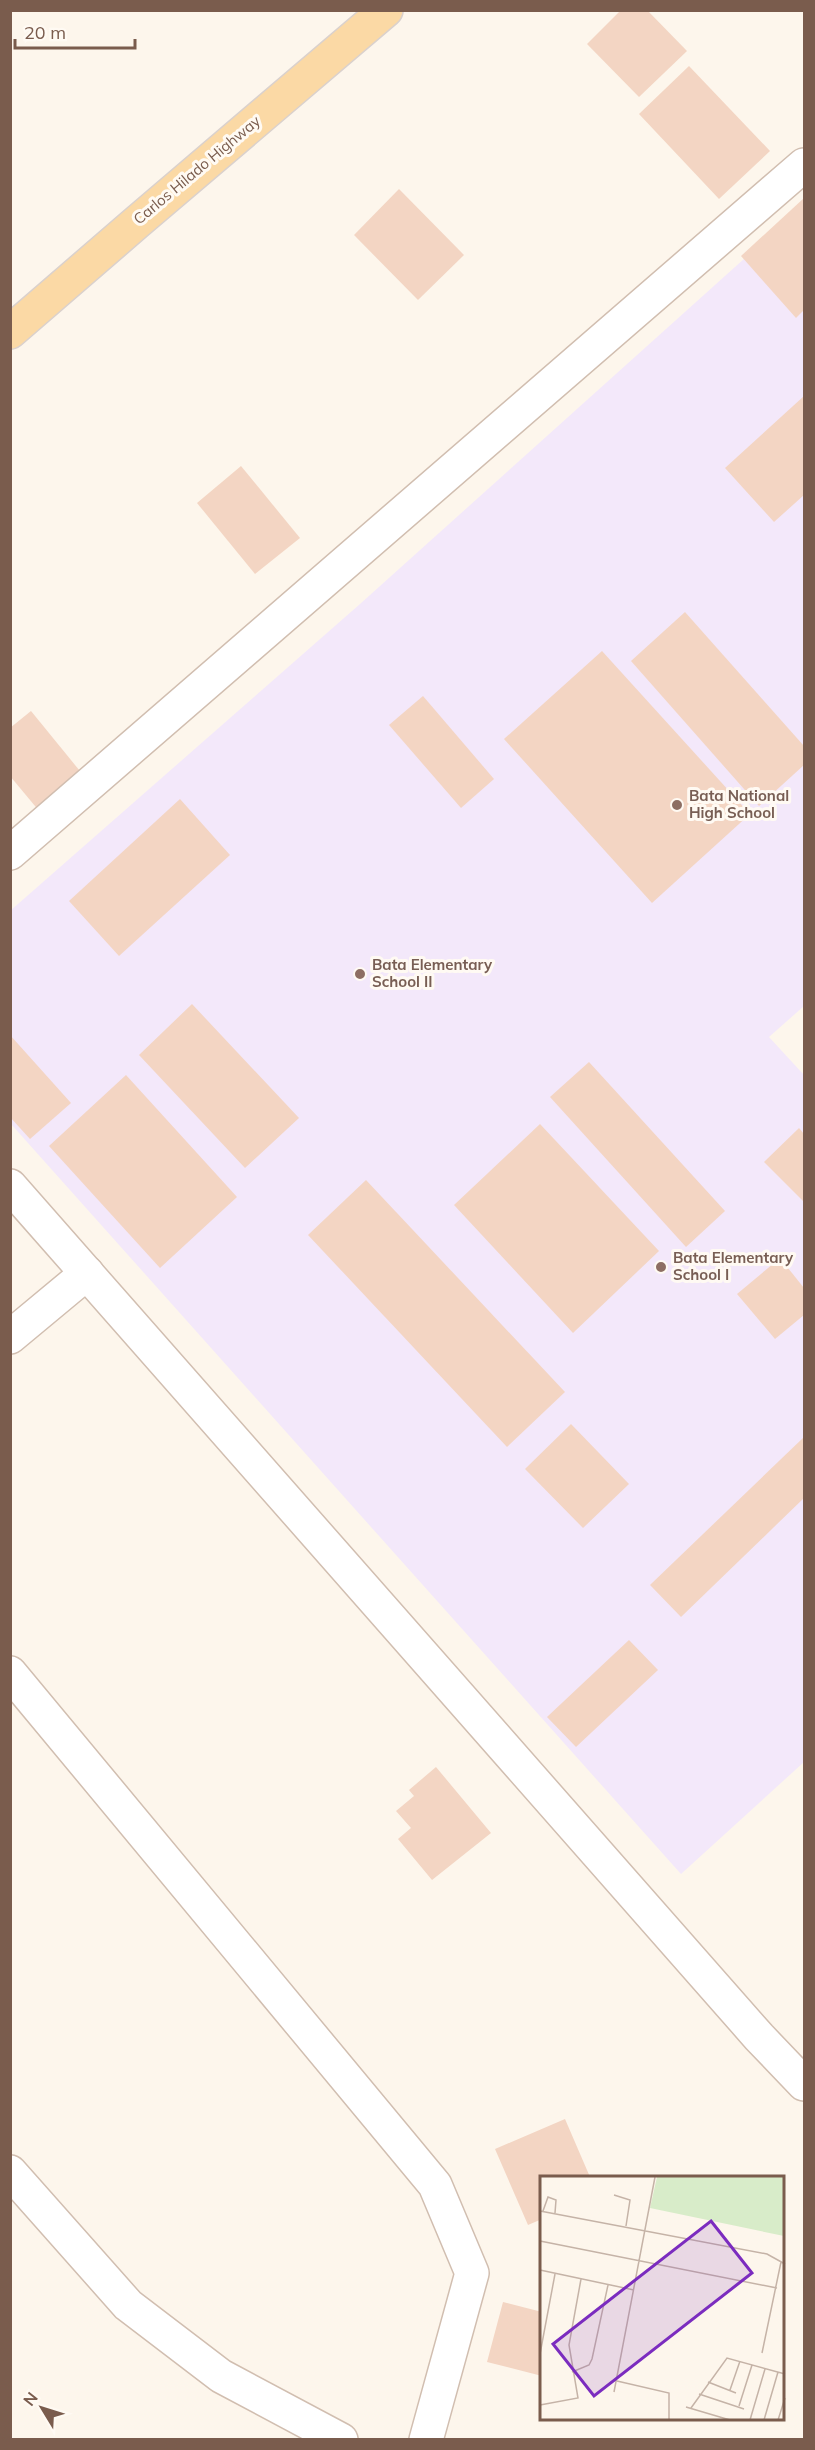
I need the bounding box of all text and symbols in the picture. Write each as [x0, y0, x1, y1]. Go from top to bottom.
scale bar [15, 12, 135, 50]
text: 20 m [24, 21, 66, 44]
street label: Carlos Hilado Highway [129, 111, 264, 228]
place label: Bata National High School [689, 786, 789, 822]
marker: Bata National High School [670, 798, 684, 812]
place label: Bata Elementary School II [372, 955, 493, 991]
marker: Bata Elementary School II [353, 967, 367, 981]
place label: Bata Elementary School I [673, 1248, 794, 1284]
marker: Bata Elementary School I [654, 1260, 668, 1274]
inset map [540, 2176, 785, 2420]
north arrow [12, 2378, 72, 2438]
text: N [19, 2388, 42, 2410]

